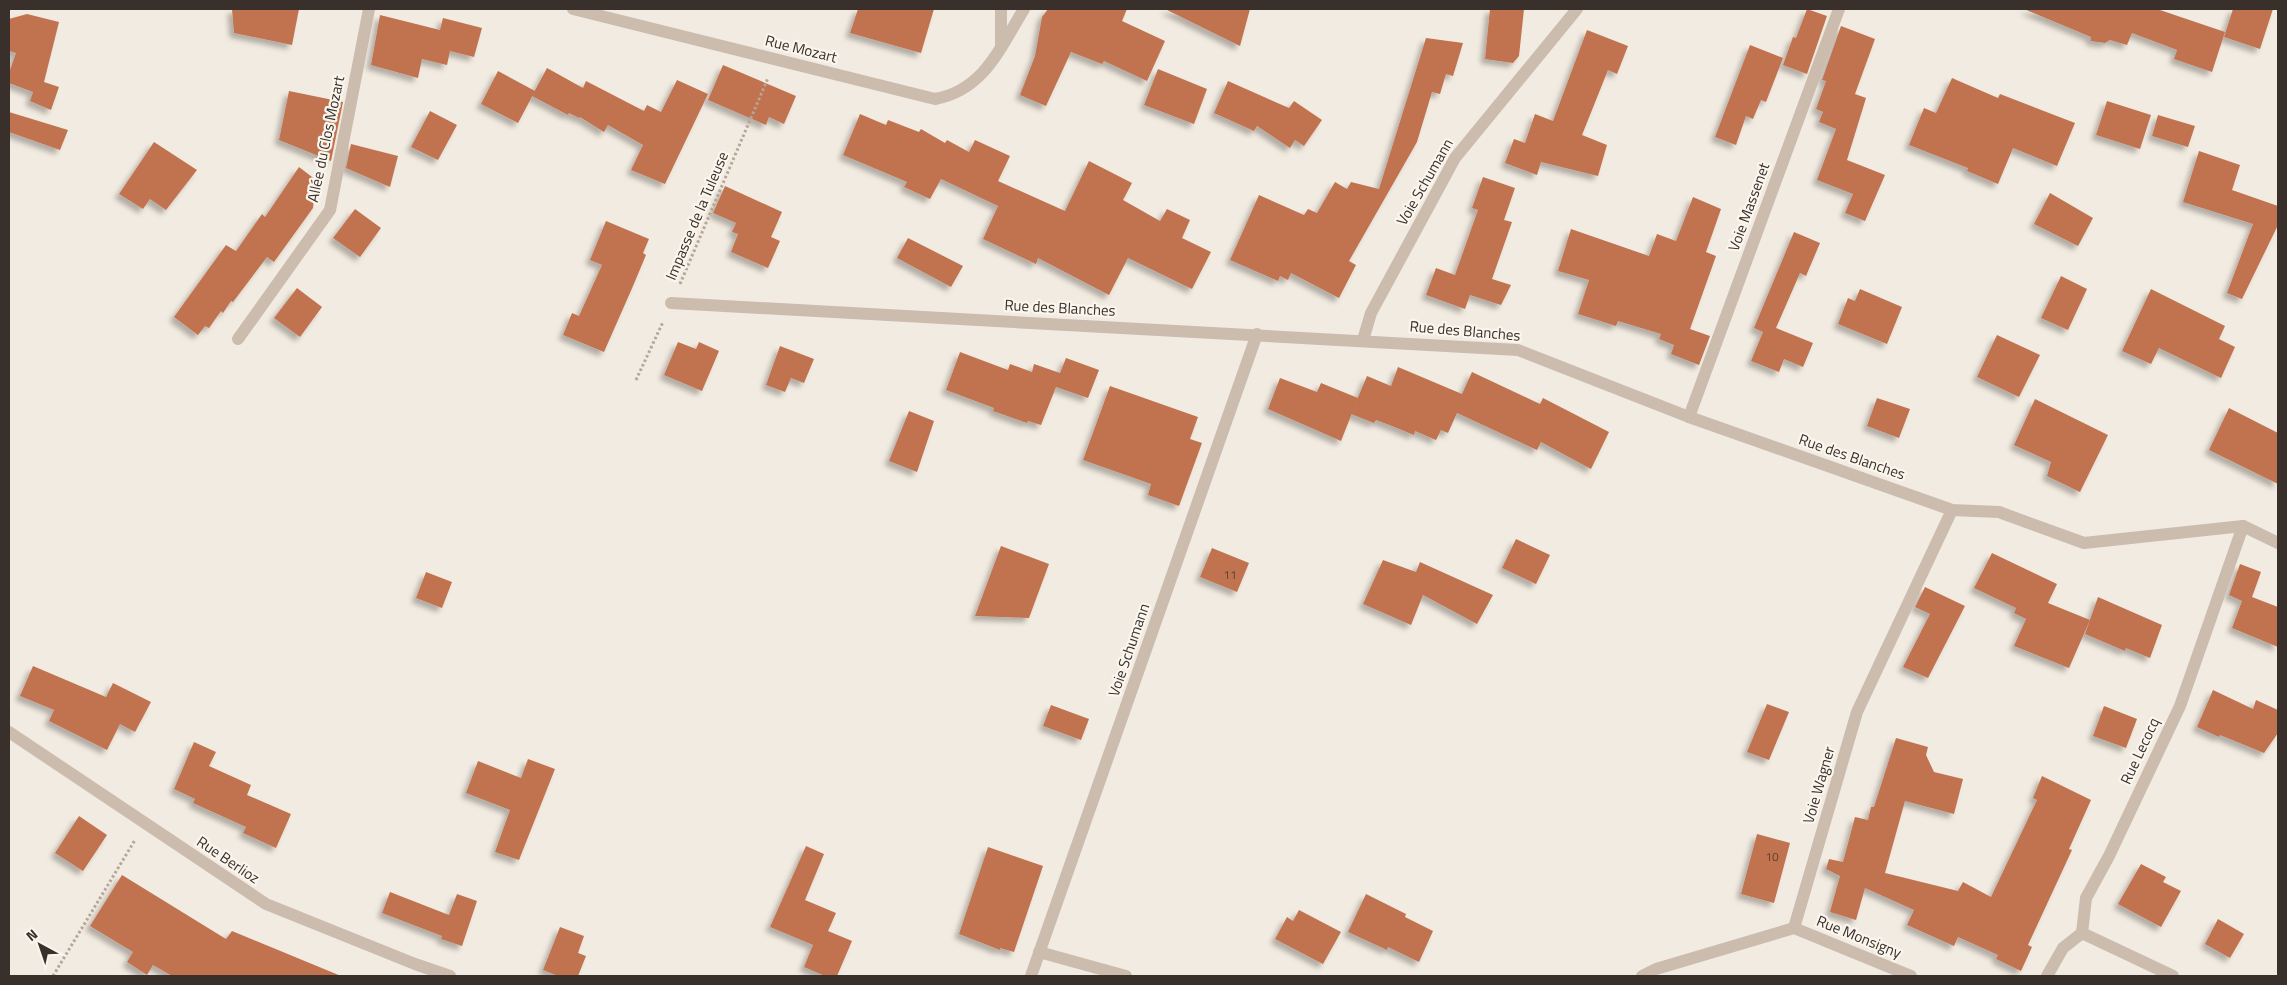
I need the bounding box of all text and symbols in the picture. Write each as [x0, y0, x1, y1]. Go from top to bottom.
street label: Rue Mozart [763, 28, 840, 69]
street label: Allée du Clos Mozart [301, 73, 350, 204]
street label: Voie Schumann [1390, 134, 1459, 230]
street label: Impasse de la Tuleuse [659, 148, 734, 284]
street label: Voie Massenet [1722, 159, 1775, 254]
street label: Rue des Blanches [1004, 293, 1116, 322]
street label: Rue des Blanches [1409, 314, 1521, 347]
street label: Rue des Blanches [1796, 428, 1909, 486]
house number: 11 [1223, 565, 1237, 584]
street label: Voie Schumann [1102, 600, 1155, 700]
street label: Rue Lecocq [2114, 714, 2165, 788]
street label: Voie Wagner [1797, 744, 1841, 826]
street label: Rue Berlioz [192, 830, 264, 889]
house number: 10 [1765, 847, 1779, 866]
street label: Rue Monsigny [1813, 909, 1905, 964]
north arrow [15, 920, 65, 970]
text: N [21, 923, 42, 946]

